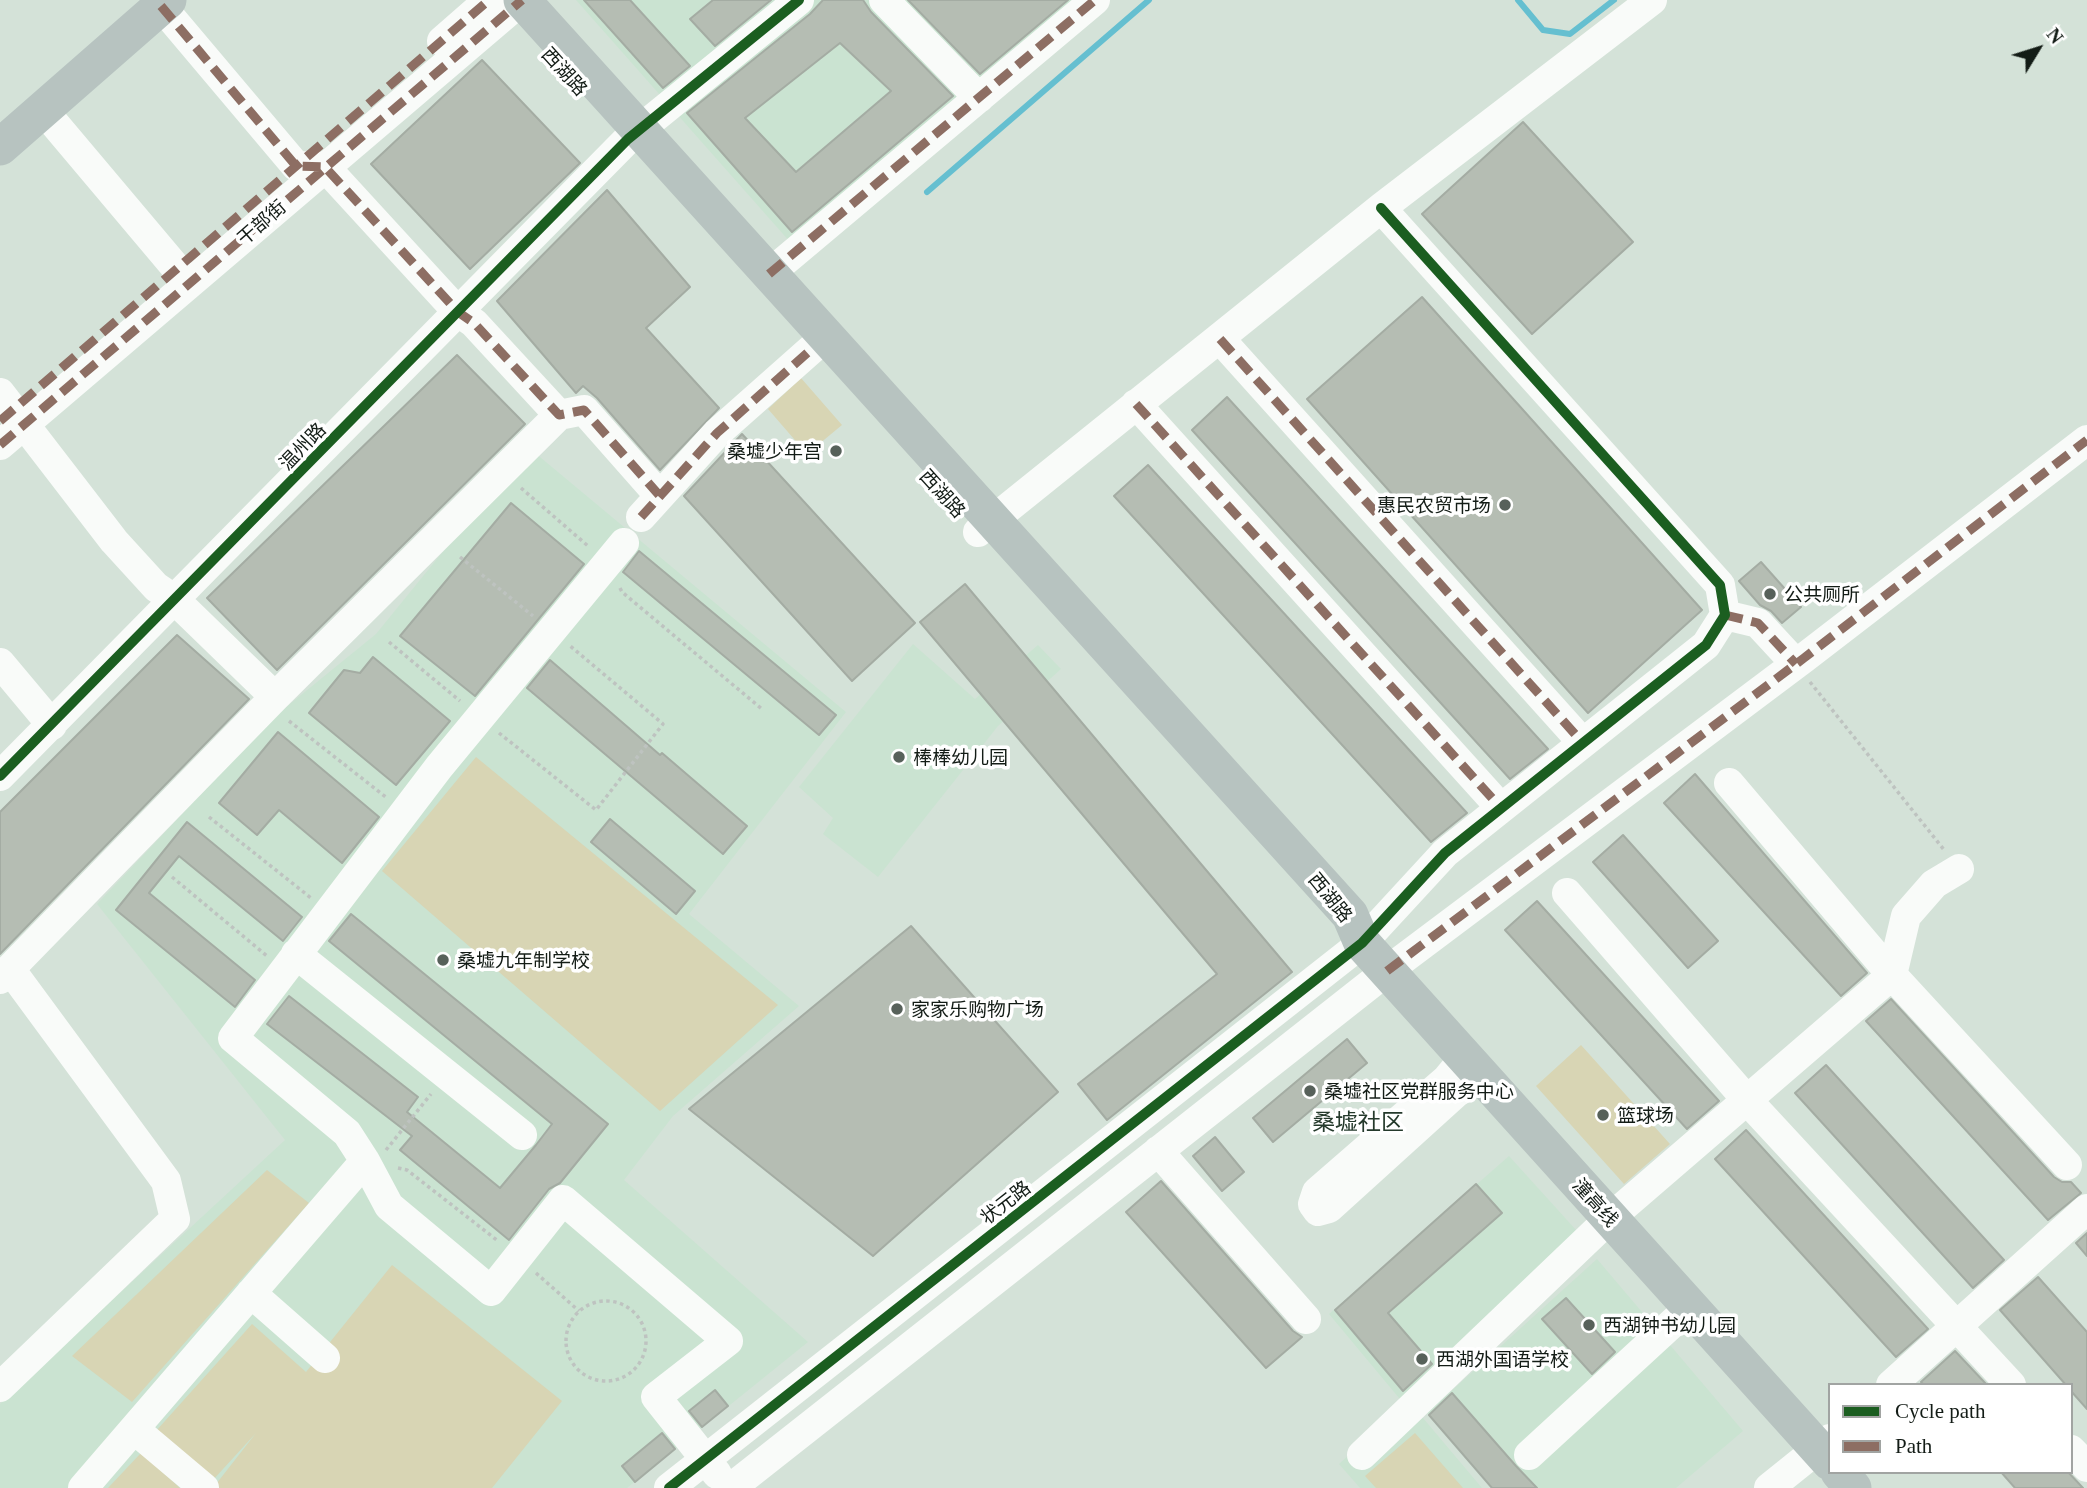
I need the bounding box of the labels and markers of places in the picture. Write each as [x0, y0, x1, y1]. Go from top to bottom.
place label: 桑墟少年宫 [727, 440, 822, 462]
marker: 桑墟少年宫 [828, 443, 844, 459]
place label: 惠民农贸市场 [1377, 494, 1491, 516]
marker: 惠民农贸市场 [1497, 497, 1513, 513]
place label: 公共厕所 [1784, 583, 1860, 605]
marker: 公共厕所 [1762, 586, 1778, 602]
place label: 棒棒幼儿园 [913, 746, 1008, 768]
marker: 棒棒幼儿园 [891, 749, 907, 765]
place label: 桑墟九年制学校 [457, 949, 590, 971]
marker: 桑墟九年制学校 [435, 952, 451, 968]
place label: 家家乐购物广场 [911, 998, 1044, 1020]
marker: 家家乐购物广场 [889, 1001, 905, 1017]
place label: 桑墟社区党群服务中心 [1324, 1080, 1514, 1102]
marker: 桑墟社区党群服务中心 [1302, 1083, 1318, 1099]
place label: 篮球场 [1617, 1104, 1674, 1126]
marker: 篮球场 [1595, 1107, 1611, 1123]
place label: 西湖钟书幼儿园 [1603, 1314, 1736, 1336]
marker: 西湖钟书幼儿园 [1581, 1317, 1597, 1333]
place label: 西湖外国语学校 [1436, 1348, 1569, 1370]
marker: 西湖外国语学校 [1414, 1351, 1430, 1367]

